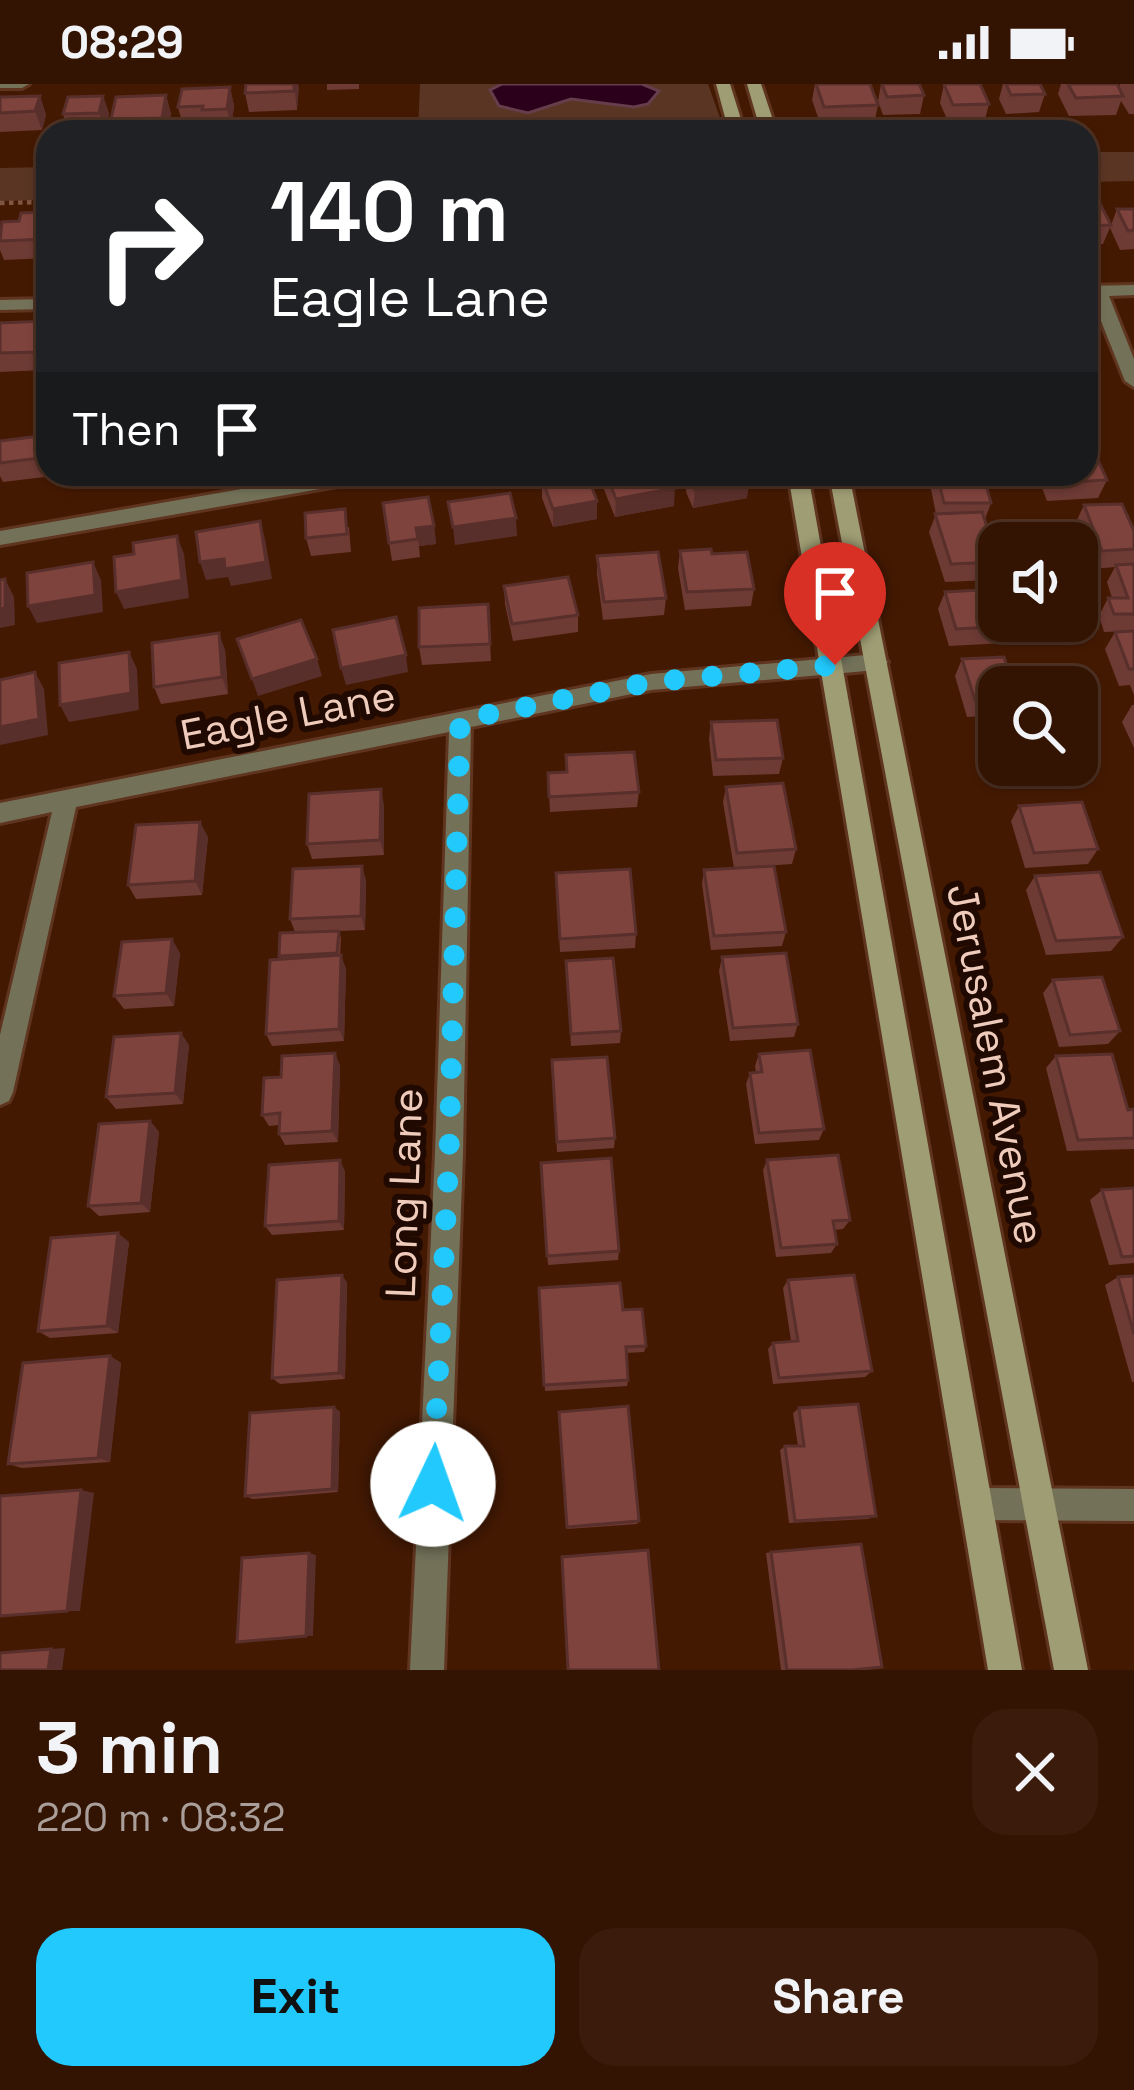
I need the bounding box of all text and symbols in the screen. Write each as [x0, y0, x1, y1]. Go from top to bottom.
text: 08:29 [60, 14, 184, 71]
text: 140 m [270, 158, 509, 266]
icon: right [72, 168, 228, 324]
text: Eagle Lane [270, 263, 550, 332]
icon: arrive [204, 396, 270, 462]
text: Then [72, 401, 180, 458]
map controls [978, 522, 1098, 786]
button: sound [978, 522, 1098, 642]
pin [784, 542, 886, 665]
icon: arrive [802, 560, 868, 626]
button: search [978, 666, 1098, 786]
street label: Eagle Lane [176, 668, 400, 762]
street label: Jerusalem Avenue [935, 879, 1057, 1249]
street label: Long Lane [374, 1087, 434, 1299]
position arrow [370, 1421, 496, 1547]
text: 3 min [36, 1702, 223, 1794]
button: close [972, 1709, 1098, 1835]
text: 220 m · 08:32 [36, 1793, 285, 1842]
button: Exit [36, 1928, 555, 2066]
button: Share [579, 1928, 1098, 2066]

